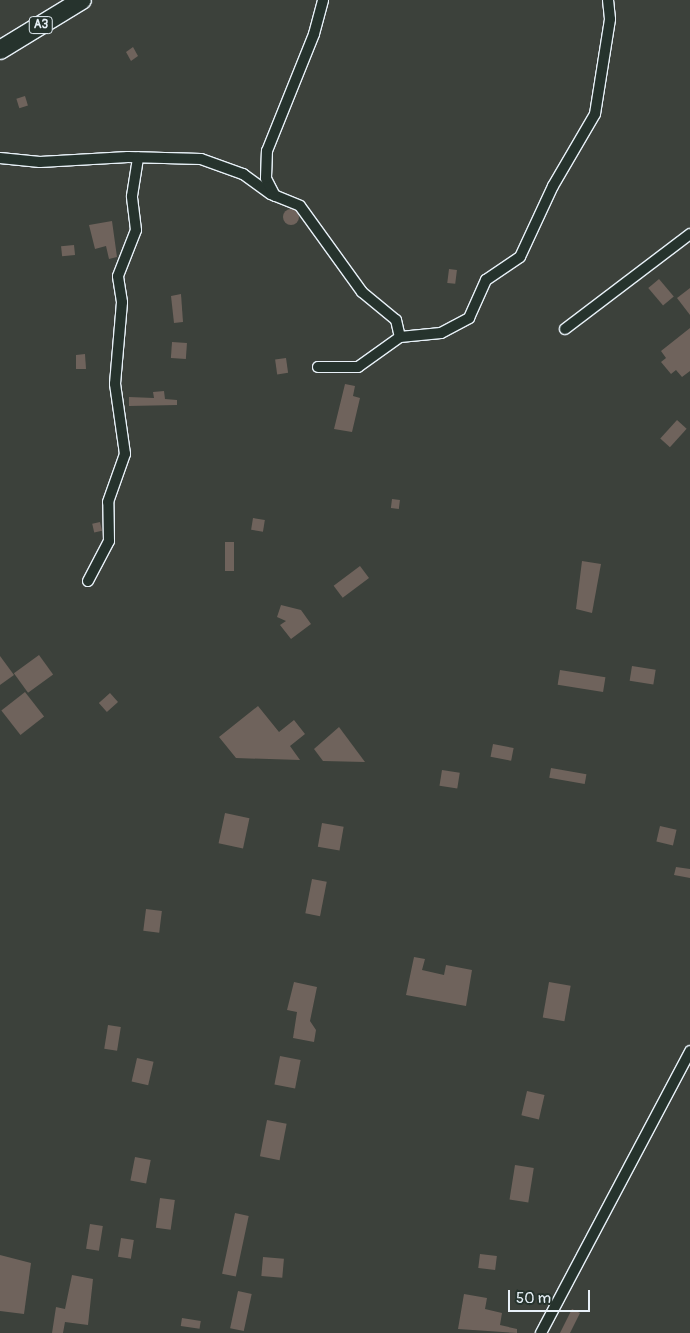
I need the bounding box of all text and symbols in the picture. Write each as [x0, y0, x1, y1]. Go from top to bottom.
road number: A3 [28, 16, 54, 34]
scale bar [510, 1280, 592, 1312]
text: 50 m [516, 1289, 551, 1308]

